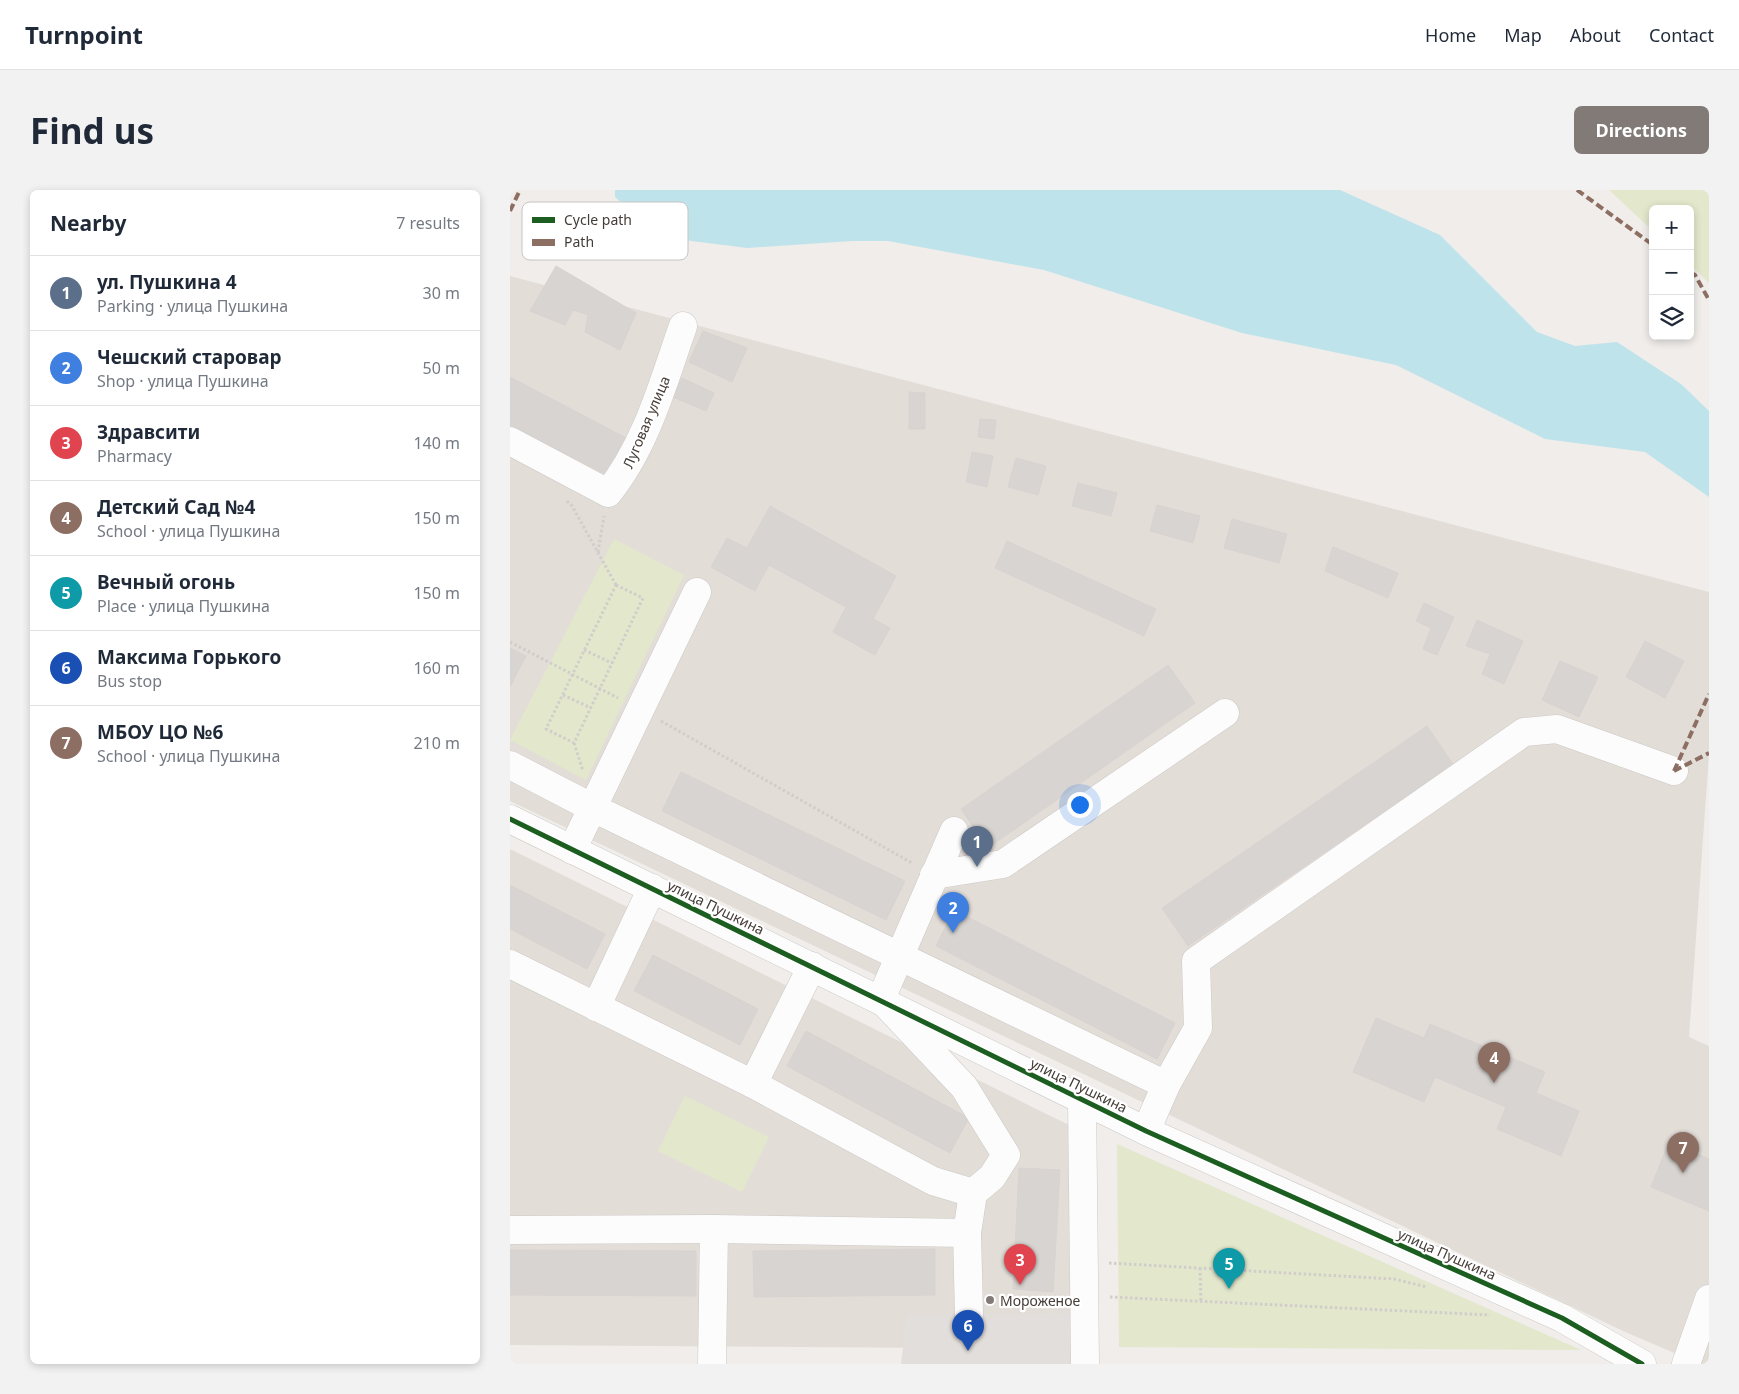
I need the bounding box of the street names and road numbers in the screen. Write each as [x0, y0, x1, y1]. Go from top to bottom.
street label: Луговая улица [618, 373, 674, 471]
street label: улица Пушкина [664, 875, 768, 939]
street label: улица Пушкина [1027, 1053, 1131, 1117]
street label: улица Пушкина [1395, 1224, 1499, 1284]

